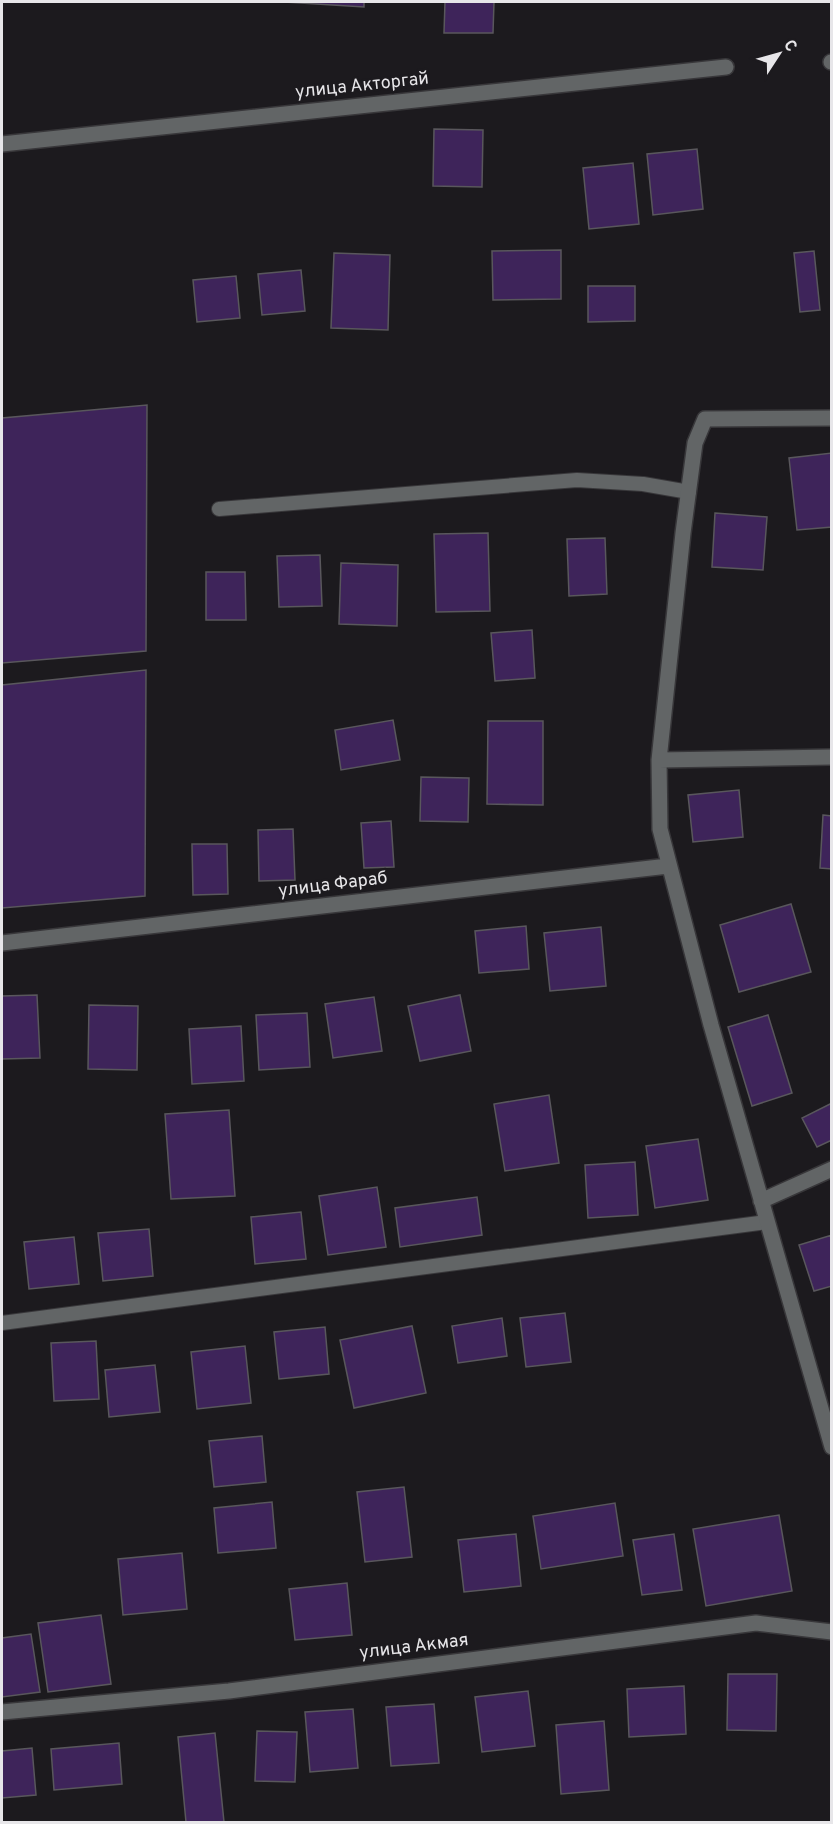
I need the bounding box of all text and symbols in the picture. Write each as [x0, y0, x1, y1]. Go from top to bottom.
north arrow [749, 24, 809, 84]
text: С [778, 36, 801, 56]
street label: улица Акторгай [294, 68, 430, 104]
street label: улица Фараб [277, 867, 389, 903]
street label: улица Акмая [358, 1629, 470, 1665]

